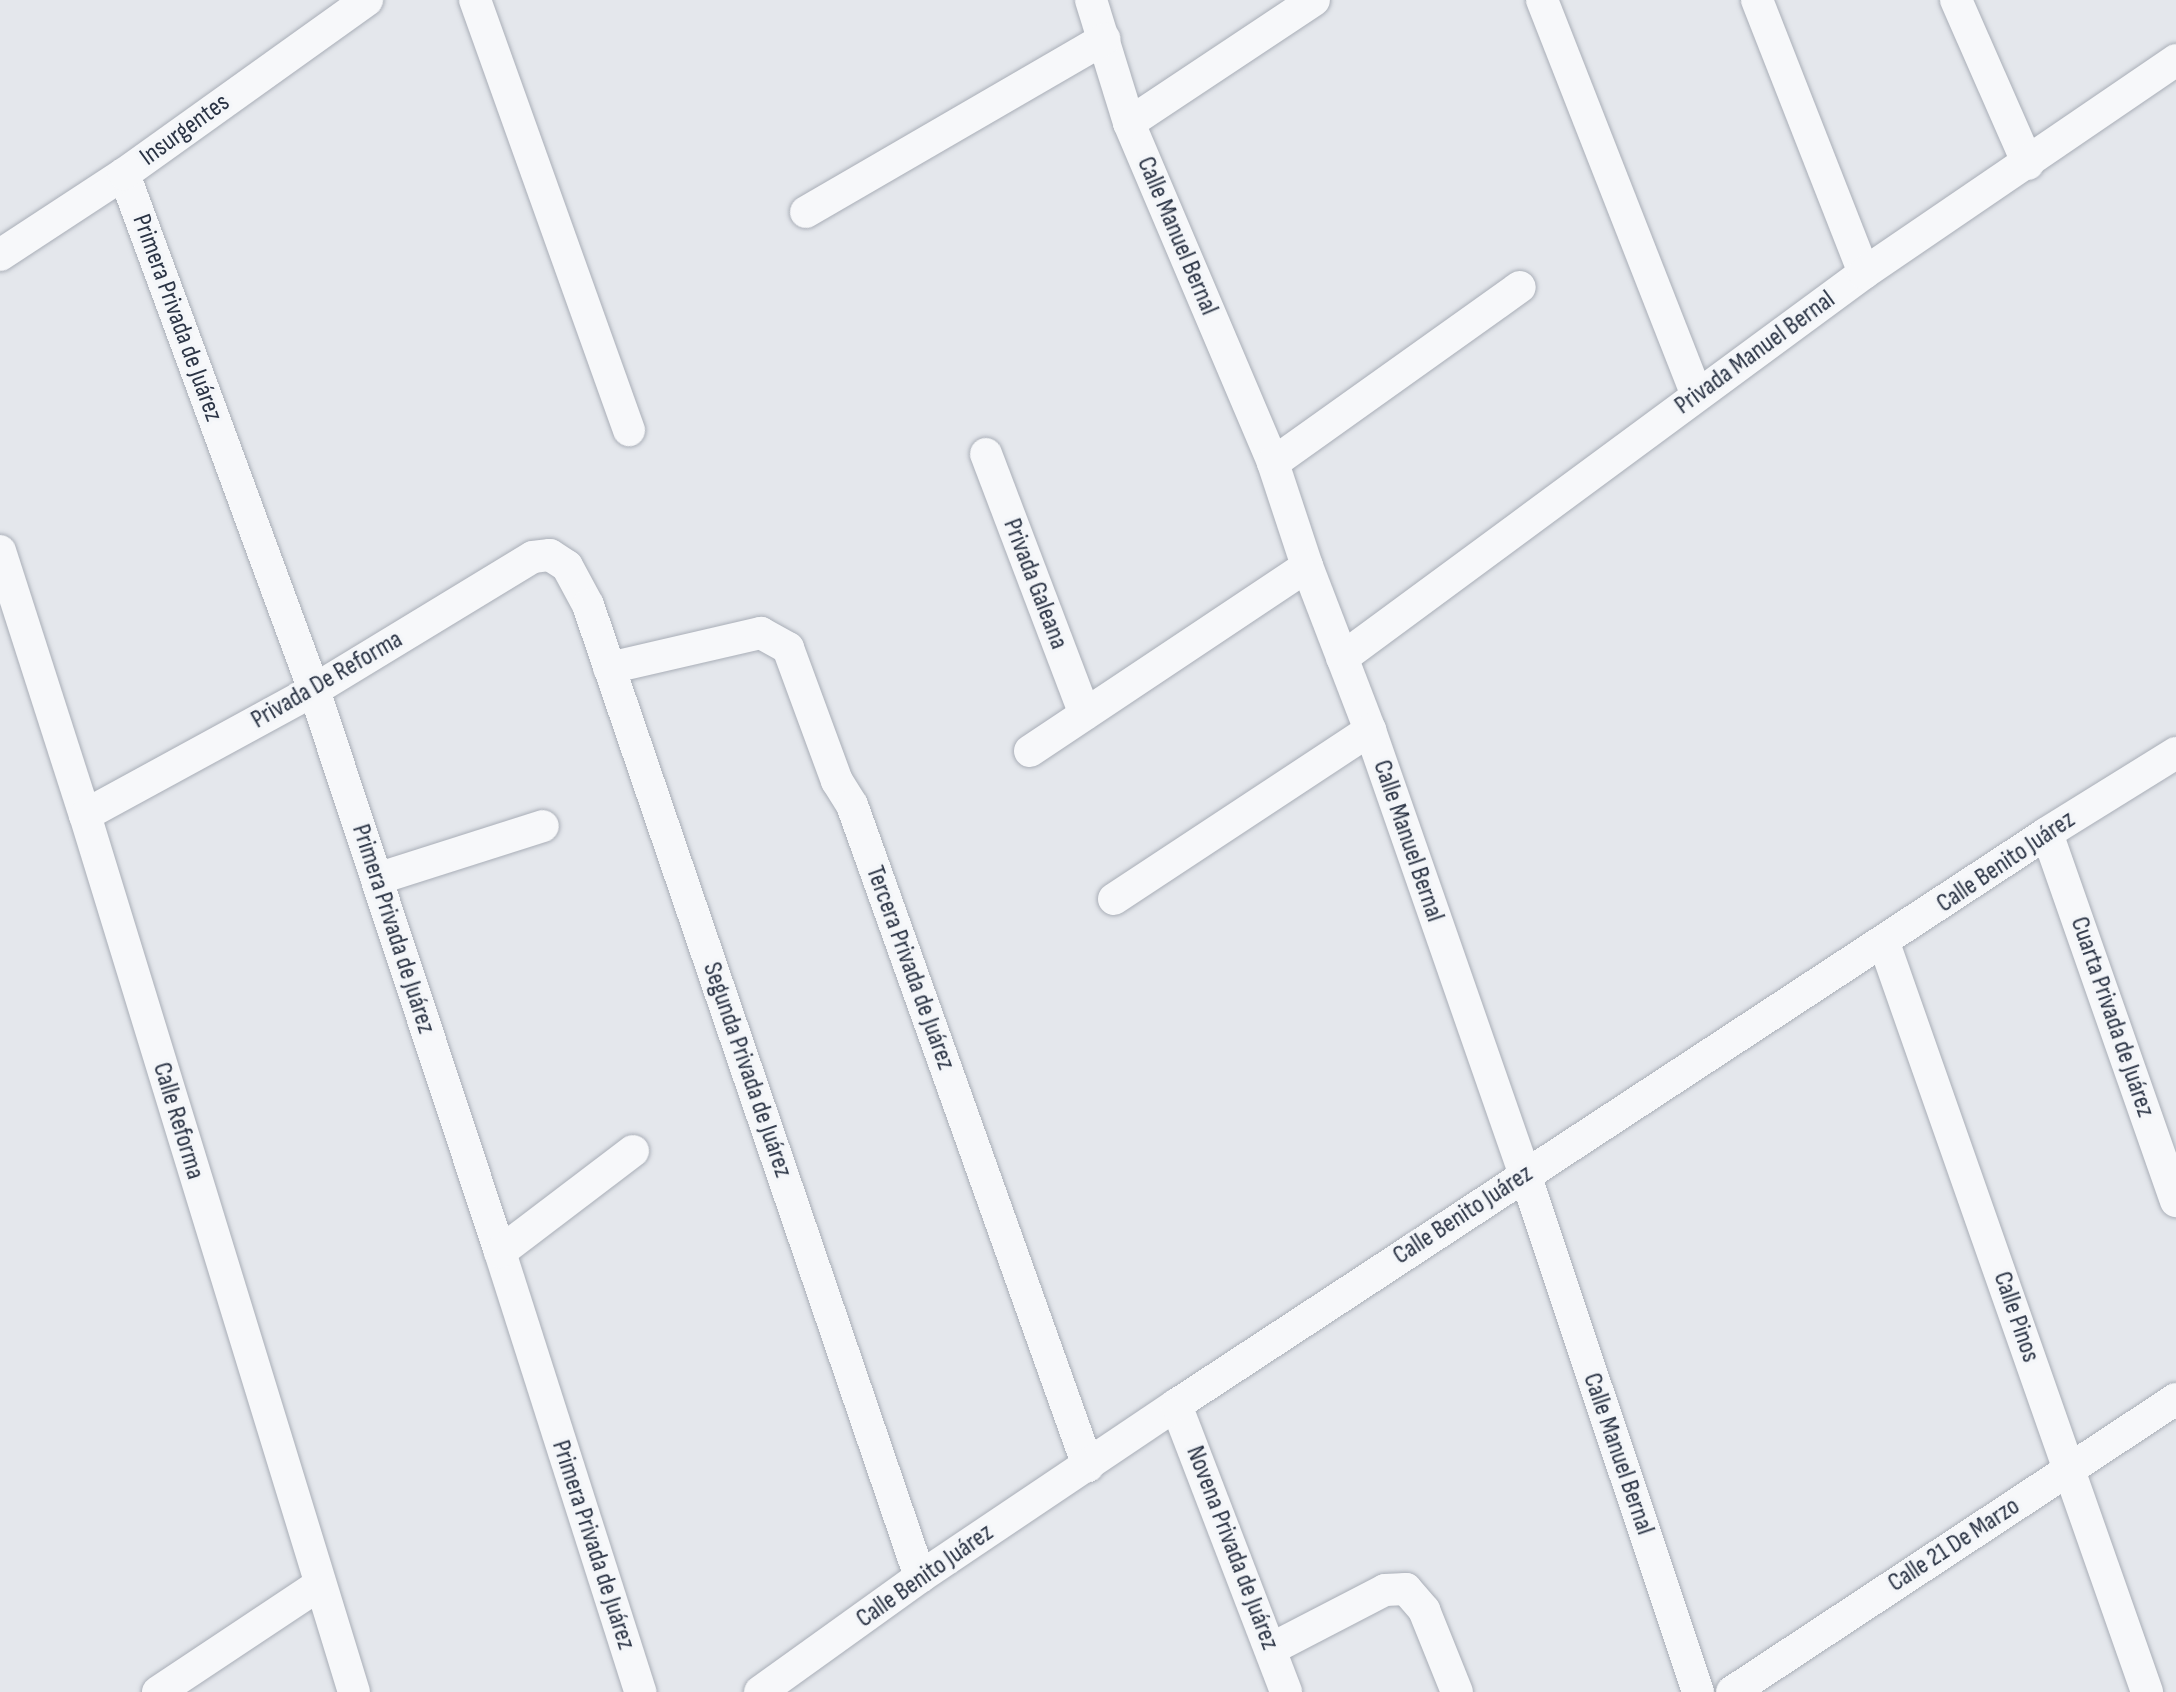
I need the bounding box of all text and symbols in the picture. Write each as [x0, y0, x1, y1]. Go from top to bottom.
street label: Insurgentes [134, 87, 236, 173]
street label: Calle Manuel Bernal [1130, 152, 1224, 320]
street label: Primera Privada de Juárez [125, 210, 229, 426]
street label: Privada Manuel Bernal [1669, 284, 1841, 422]
street label: Privada Galeana [996, 514, 1074, 654]
street label: Privada De Reforma [246, 624, 408, 736]
street label: Calle Manuel Bernal [1366, 756, 1450, 926]
street label: Calle Benito Juárez [1931, 804, 2081, 920]
street label: Primera Privada de Juárez [344, 821, 442, 1037]
street label: Tercera Privada de Juárez [859, 862, 961, 1074]
street label: Cuarta Privada de Juárez [2063, 913, 2161, 1121]
street label: Segunda Privada de Juárez [696, 958, 798, 1182]
street label: Calle Reforma [145, 1059, 211, 1183]
street label: Calle Benito Juárez [1387, 1158, 1539, 1272]
street label: Calle Pinos [1986, 1268, 2046, 1366]
street label: Calle Manuel Bernal [1576, 1369, 1660, 1539]
street label: Primera Privada de Juárez [544, 1437, 642, 1653]
street label: Novena Privada de Juárez [1179, 1442, 1285, 1654]
street label: Calle 21 De Marzo [1882, 1491, 2026, 1599]
street label: Calle Benito Juárez [850, 1517, 1000, 1635]

